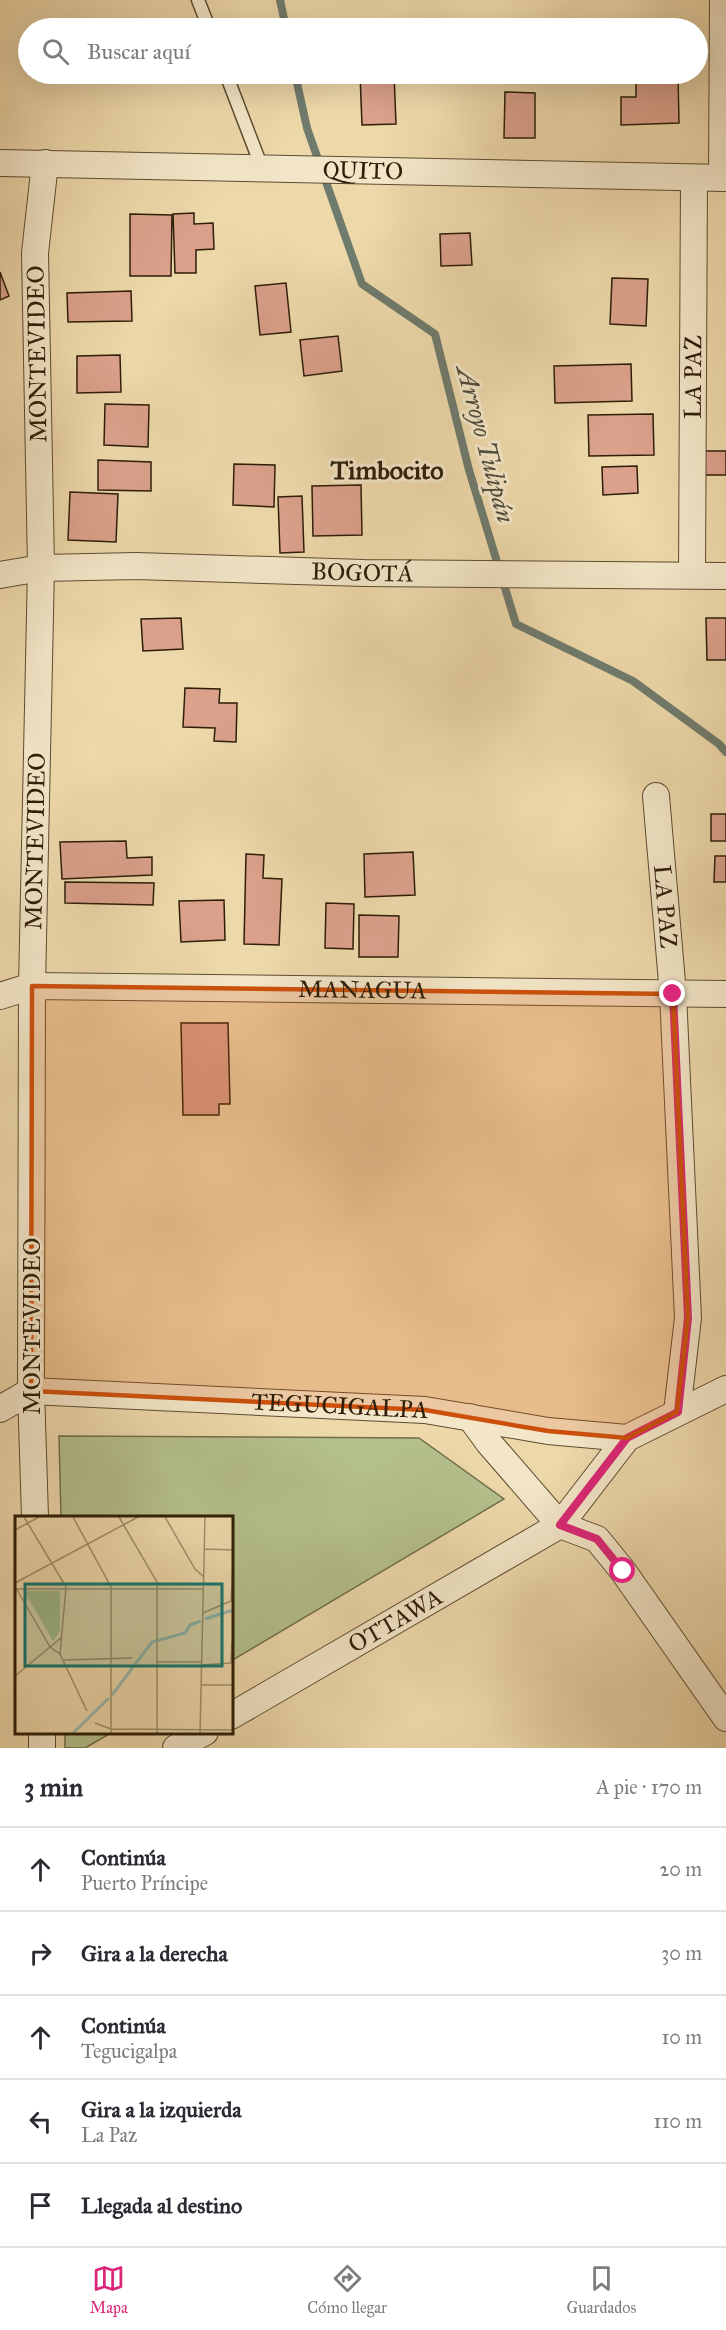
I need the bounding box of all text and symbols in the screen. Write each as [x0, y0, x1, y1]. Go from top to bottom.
search box [18, 18, 708, 84]
icon: search [39, 35, 72, 68]
text: Buscar aquí [87, 38, 190, 65]
street label: QUITO [322, 155, 404, 186]
street label: MONTEVIDEO [20, 265, 54, 443]
street label: LA PAZ [678, 335, 708, 419]
water label: Arroyo Tulipán [448, 359, 522, 527]
district label: Timbocito [329, 454, 444, 486]
street label: BOGOTÁ [311, 556, 414, 588]
street label: MONTEVIDEO [18, 752, 52, 930]
street label: LA PAZ [647, 863, 684, 950]
street label: MANAGUA [298, 974, 427, 1006]
route end [659, 980, 685, 1006]
street label: MONTEVIDEO [17, 1237, 47, 1415]
street label: TEGUCIGALPA [251, 1387, 429, 1425]
inset map [15, 1516, 232, 1733]
route start [609, 1557, 635, 1583]
street label: OTTAWA [343, 1582, 448, 1660]
text: 3 min [24, 1771, 83, 1803]
text: A pie · 170 m [596, 1775, 702, 1799]
text: Continúa [81, 1844, 166, 1871]
icon: ahead [24, 1853, 57, 1886]
text: 20 m [659, 1857, 702, 1881]
text: Puerto Príncipe [81, 1871, 208, 1895]
icon: right [24, 1937, 57, 1970]
text: Gira a la derecha [81, 1940, 228, 1967]
text: 30 m [661, 1941, 702, 1965]
text: Continúa [81, 2012, 166, 2039]
icon: ahead [24, 2021, 57, 2054]
text: 10 m [661, 2025, 702, 2049]
text: Tegucigalpa [81, 2039, 177, 2063]
text: Gira a la izquierda [81, 2096, 242, 2123]
icon: left [24, 2105, 57, 2138]
text: 110 m [654, 2109, 702, 2133]
text: La Paz [81, 2123, 137, 2147]
icon: arrive [24, 2189, 57, 2222]
text: Llegada al destino [81, 2192, 242, 2219]
tab: Mapa [90, 2262, 128, 2317]
tab: Cómo llegar [307, 2262, 387, 2317]
tab: Guardados [566, 2262, 636, 2317]

